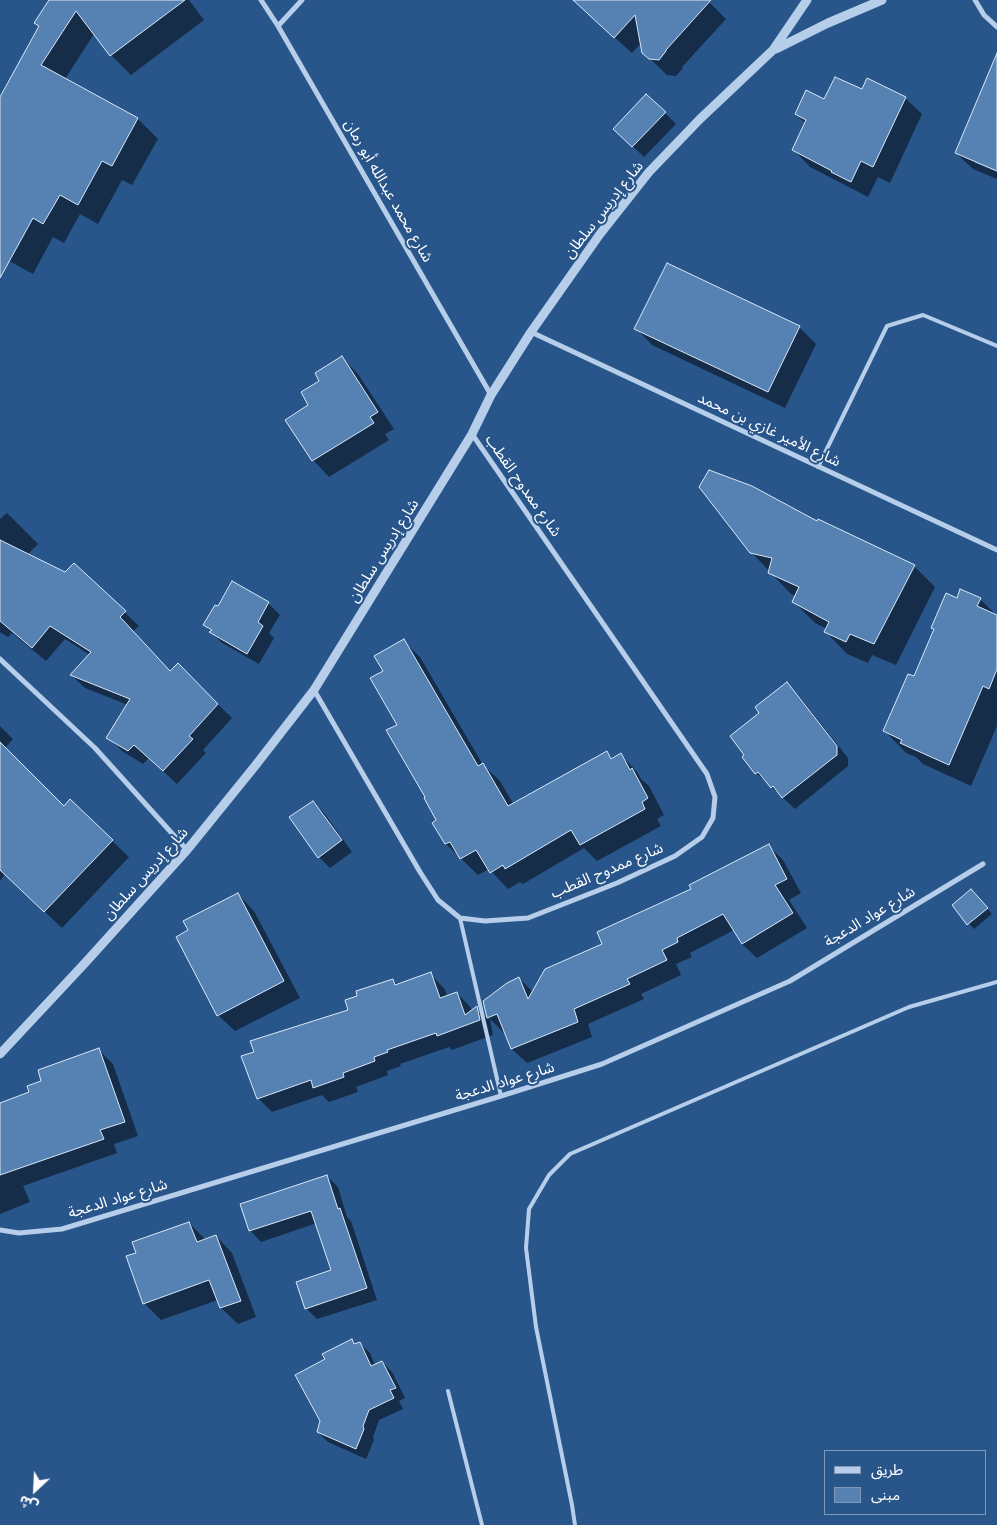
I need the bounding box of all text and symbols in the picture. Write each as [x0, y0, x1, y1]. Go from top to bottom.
street label: شارع محمد عبدالله أبو رمان [340, 116, 436, 266]
street label: شارع إدريس سلطان [560, 158, 648, 262]
street label: شارع الأمير غازي بن محمد [695, 389, 843, 471]
street label: شارع ممدوح القطب [481, 432, 565, 540]
street label: شارع إدريس سلطان [345, 496, 423, 606]
street label: شارع إدريس سلطان [100, 824, 192, 924]
street label: شارع ممدوح القطب [548, 839, 666, 903]
street label: شارع عواد الدعجة [821, 883, 919, 951]
street label: شارع عواد الدعجة [453, 1058, 557, 1106]
street label: شارع عواد الدعجة [66, 1175, 170, 1223]
legend [824, 1450, 987, 1515]
text: طريق [871, 1461, 903, 1478]
north arrow [10, 1465, 60, 1515]
text: مبنى [871, 1486, 900, 1503]
text: ش [17, 1492, 41, 1515]

